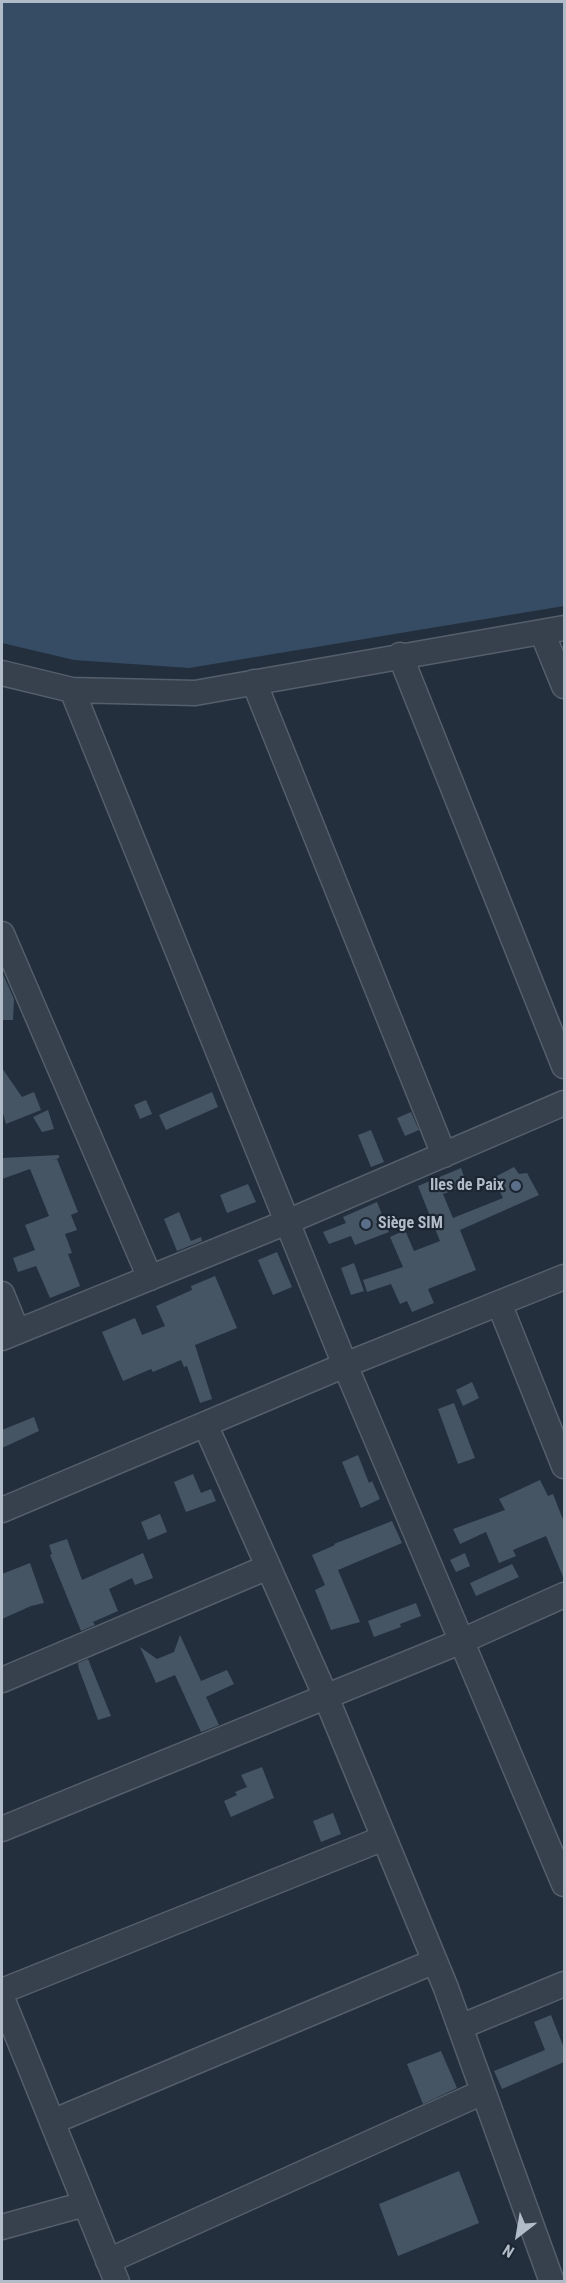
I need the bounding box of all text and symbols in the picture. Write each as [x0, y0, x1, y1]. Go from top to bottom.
place label: Iles de Paix [430, 1176, 504, 1196]
marker: Iles de Paix [509, 1179, 523, 1193]
place label: Siège SIM [378, 1214, 443, 1234]
marker: Siège SIM [359, 1217, 373, 1231]
north arrow [488, 2205, 548, 2265]
text: N [499, 2240, 518, 2262]

